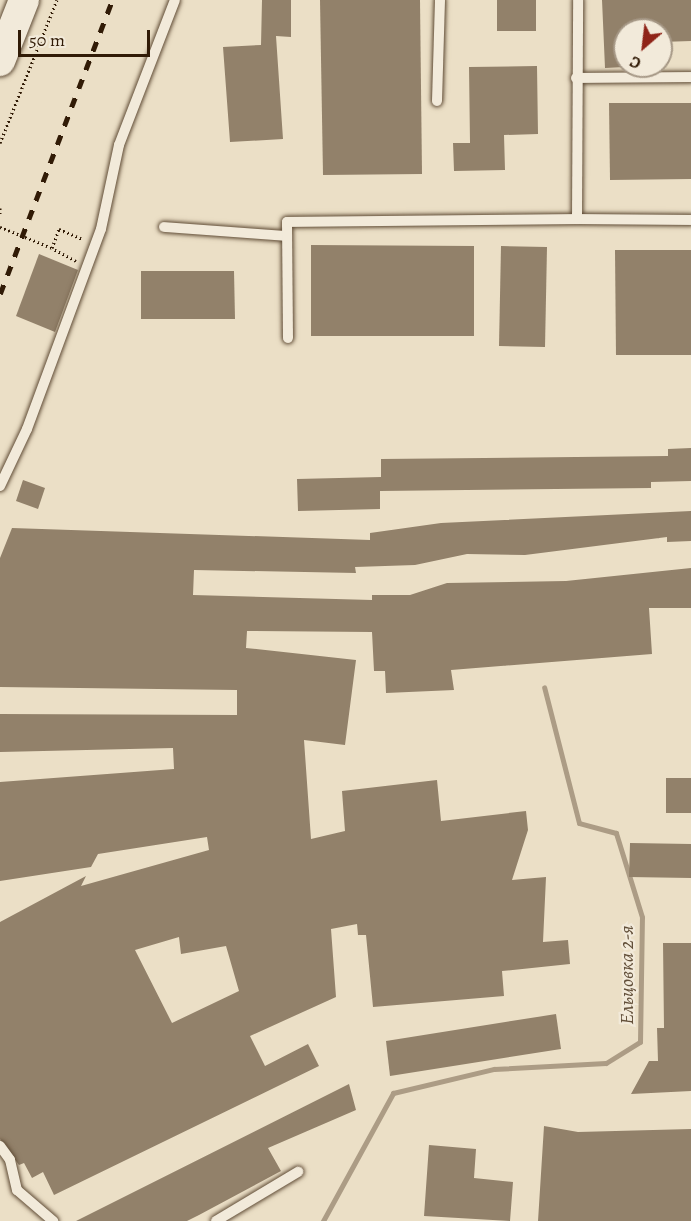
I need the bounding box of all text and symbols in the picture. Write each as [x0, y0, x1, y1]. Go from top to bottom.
scale bar [21, 18, 153, 56]
north arrow [613, 18, 673, 78]
text: 50 m [29, 28, 65, 52]
text: С [626, 50, 645, 74]
water label: Ельцовка 2-я [614, 925, 638, 1025]

